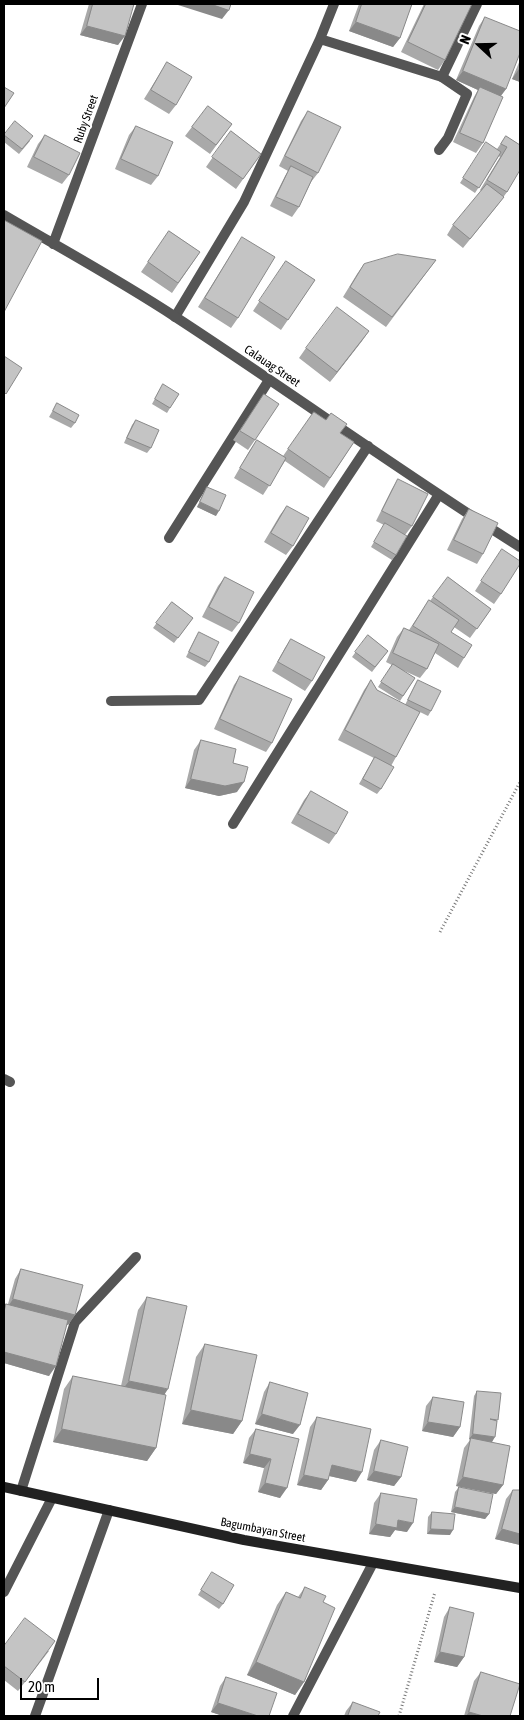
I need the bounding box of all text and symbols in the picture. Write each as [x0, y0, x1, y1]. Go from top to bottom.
north arrow [454, 20, 504, 70]
text: N [456, 33, 474, 46]
street label: Ruby Street [71, 93, 101, 145]
street label: Calauag Street [241, 342, 303, 390]
street label: Bagumbayan Street [219, 1515, 307, 1545]
scale bar [22, 1668, 101, 1700]
text: 20 m [28, 1678, 55, 1695]

